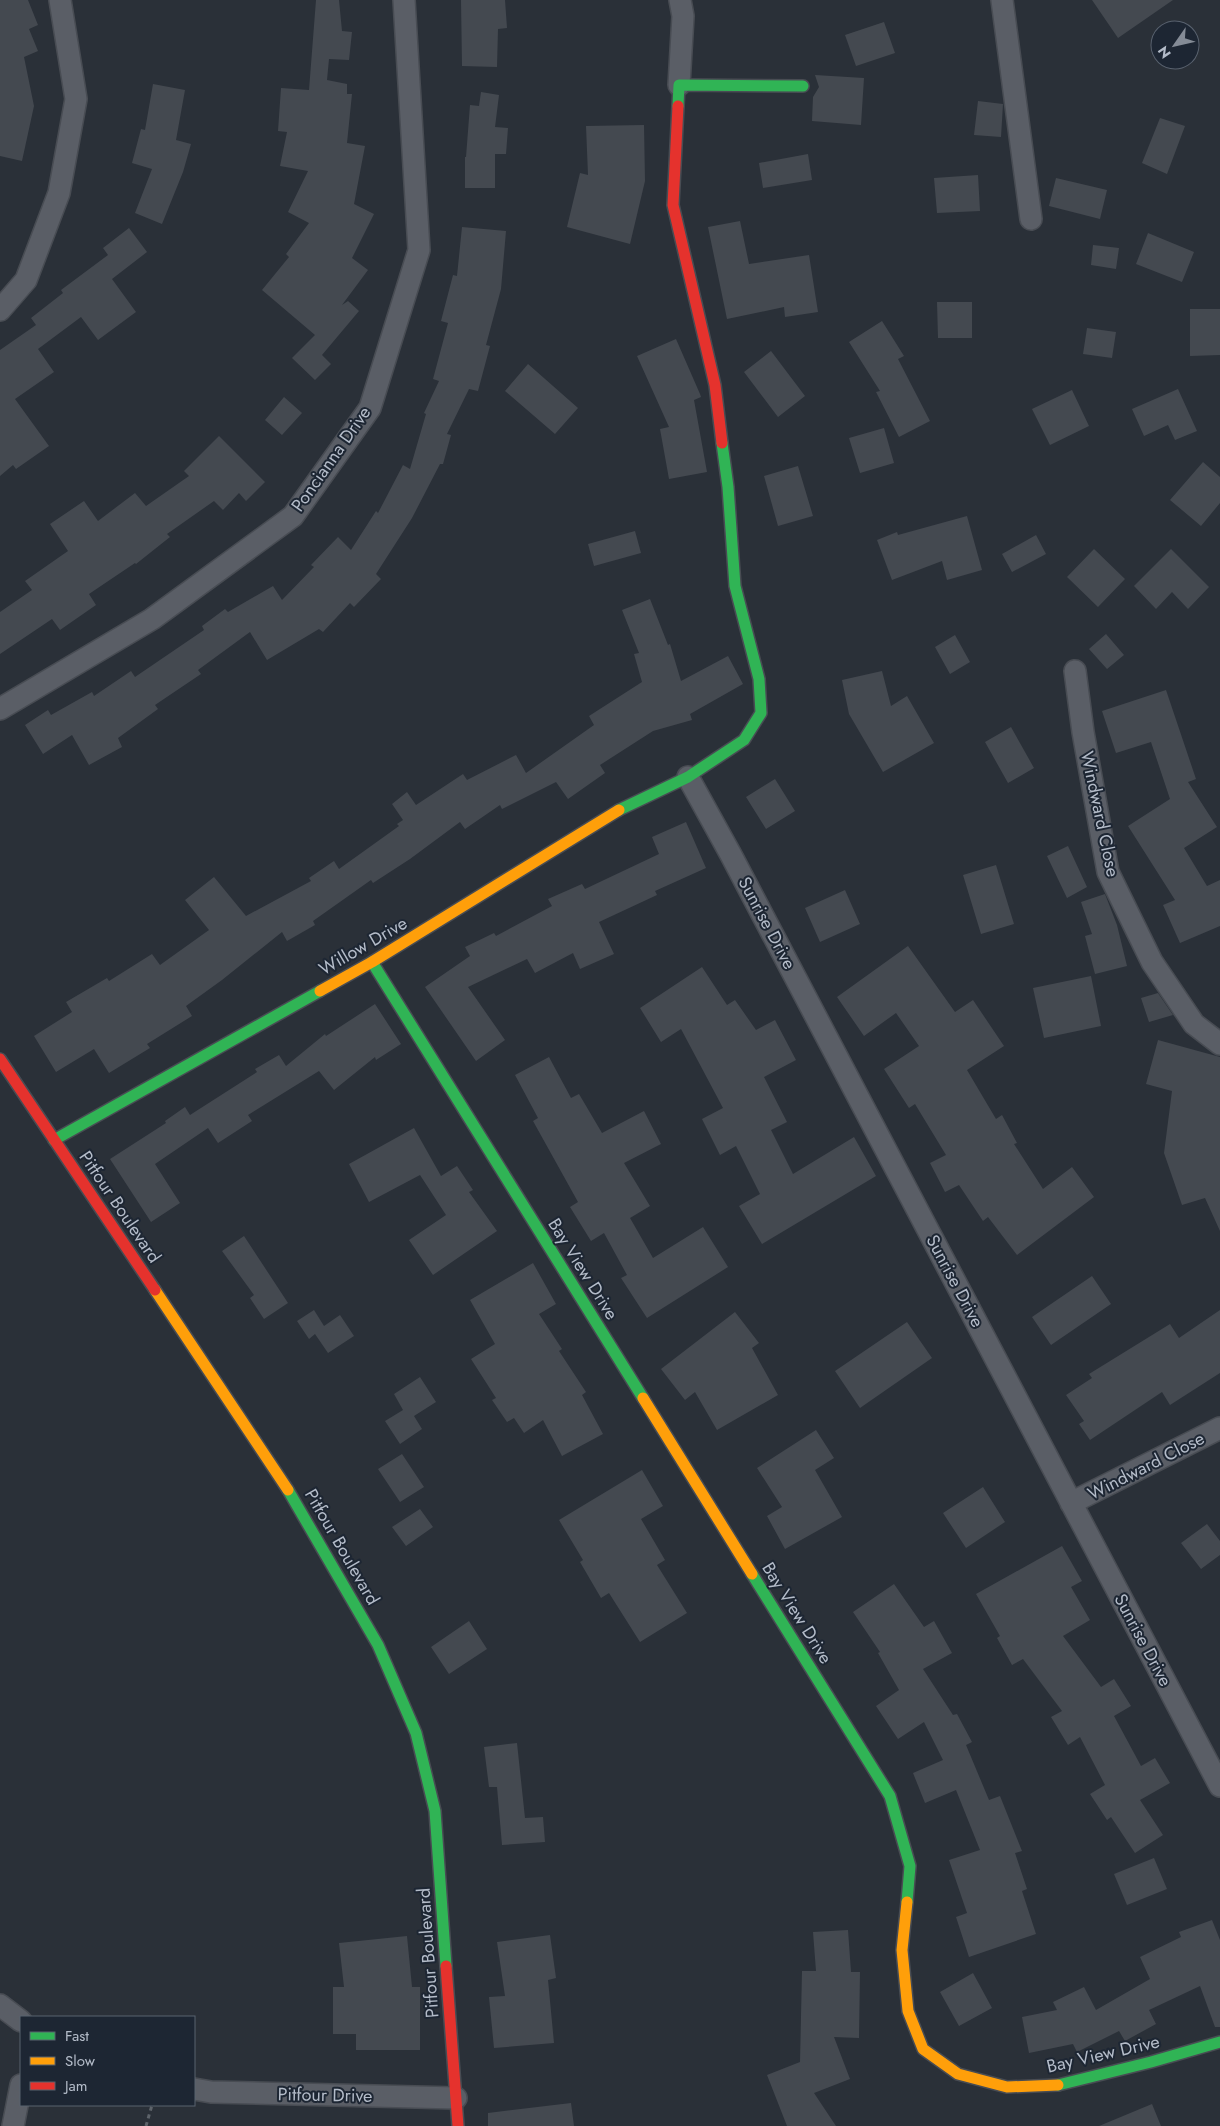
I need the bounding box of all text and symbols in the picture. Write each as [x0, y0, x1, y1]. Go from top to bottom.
north arrow [1150, 20, 1200, 70]
text: N [1153, 42, 1176, 62]
street label: Poncianna Drive [285, 401, 377, 517]
street label: Windward Close [1074, 749, 1126, 879]
street label: Sunrise Drive [732, 872, 802, 974]
street label: Willow Drive [314, 910, 412, 982]
street label: Pitfour Boulevard [73, 1146, 167, 1268]
street label: Bay View Drive [541, 1213, 625, 1325]
street label: Sunrise Drive [920, 1230, 990, 1332]
street label: Windward Close [1083, 1425, 1209, 1507]
street label: Pitfour Boulevard [298, 1484, 386, 1610]
street label: Bay View Drive [755, 1557, 839, 1669]
street label: Sunrise Drive [1108, 1589, 1178, 1691]
street label: Pitfour Boulevard [410, 1887, 446, 2019]
legend [20, 2016, 195, 2106]
text: Fast [65, 2025, 89, 2047]
street label: Bay View Drive [1044, 2028, 1162, 2080]
text: Slow [65, 2050, 96, 2072]
text: Jam [63, 2075, 88, 2097]
street label: Pitfour Drive [277, 2081, 373, 2109]

